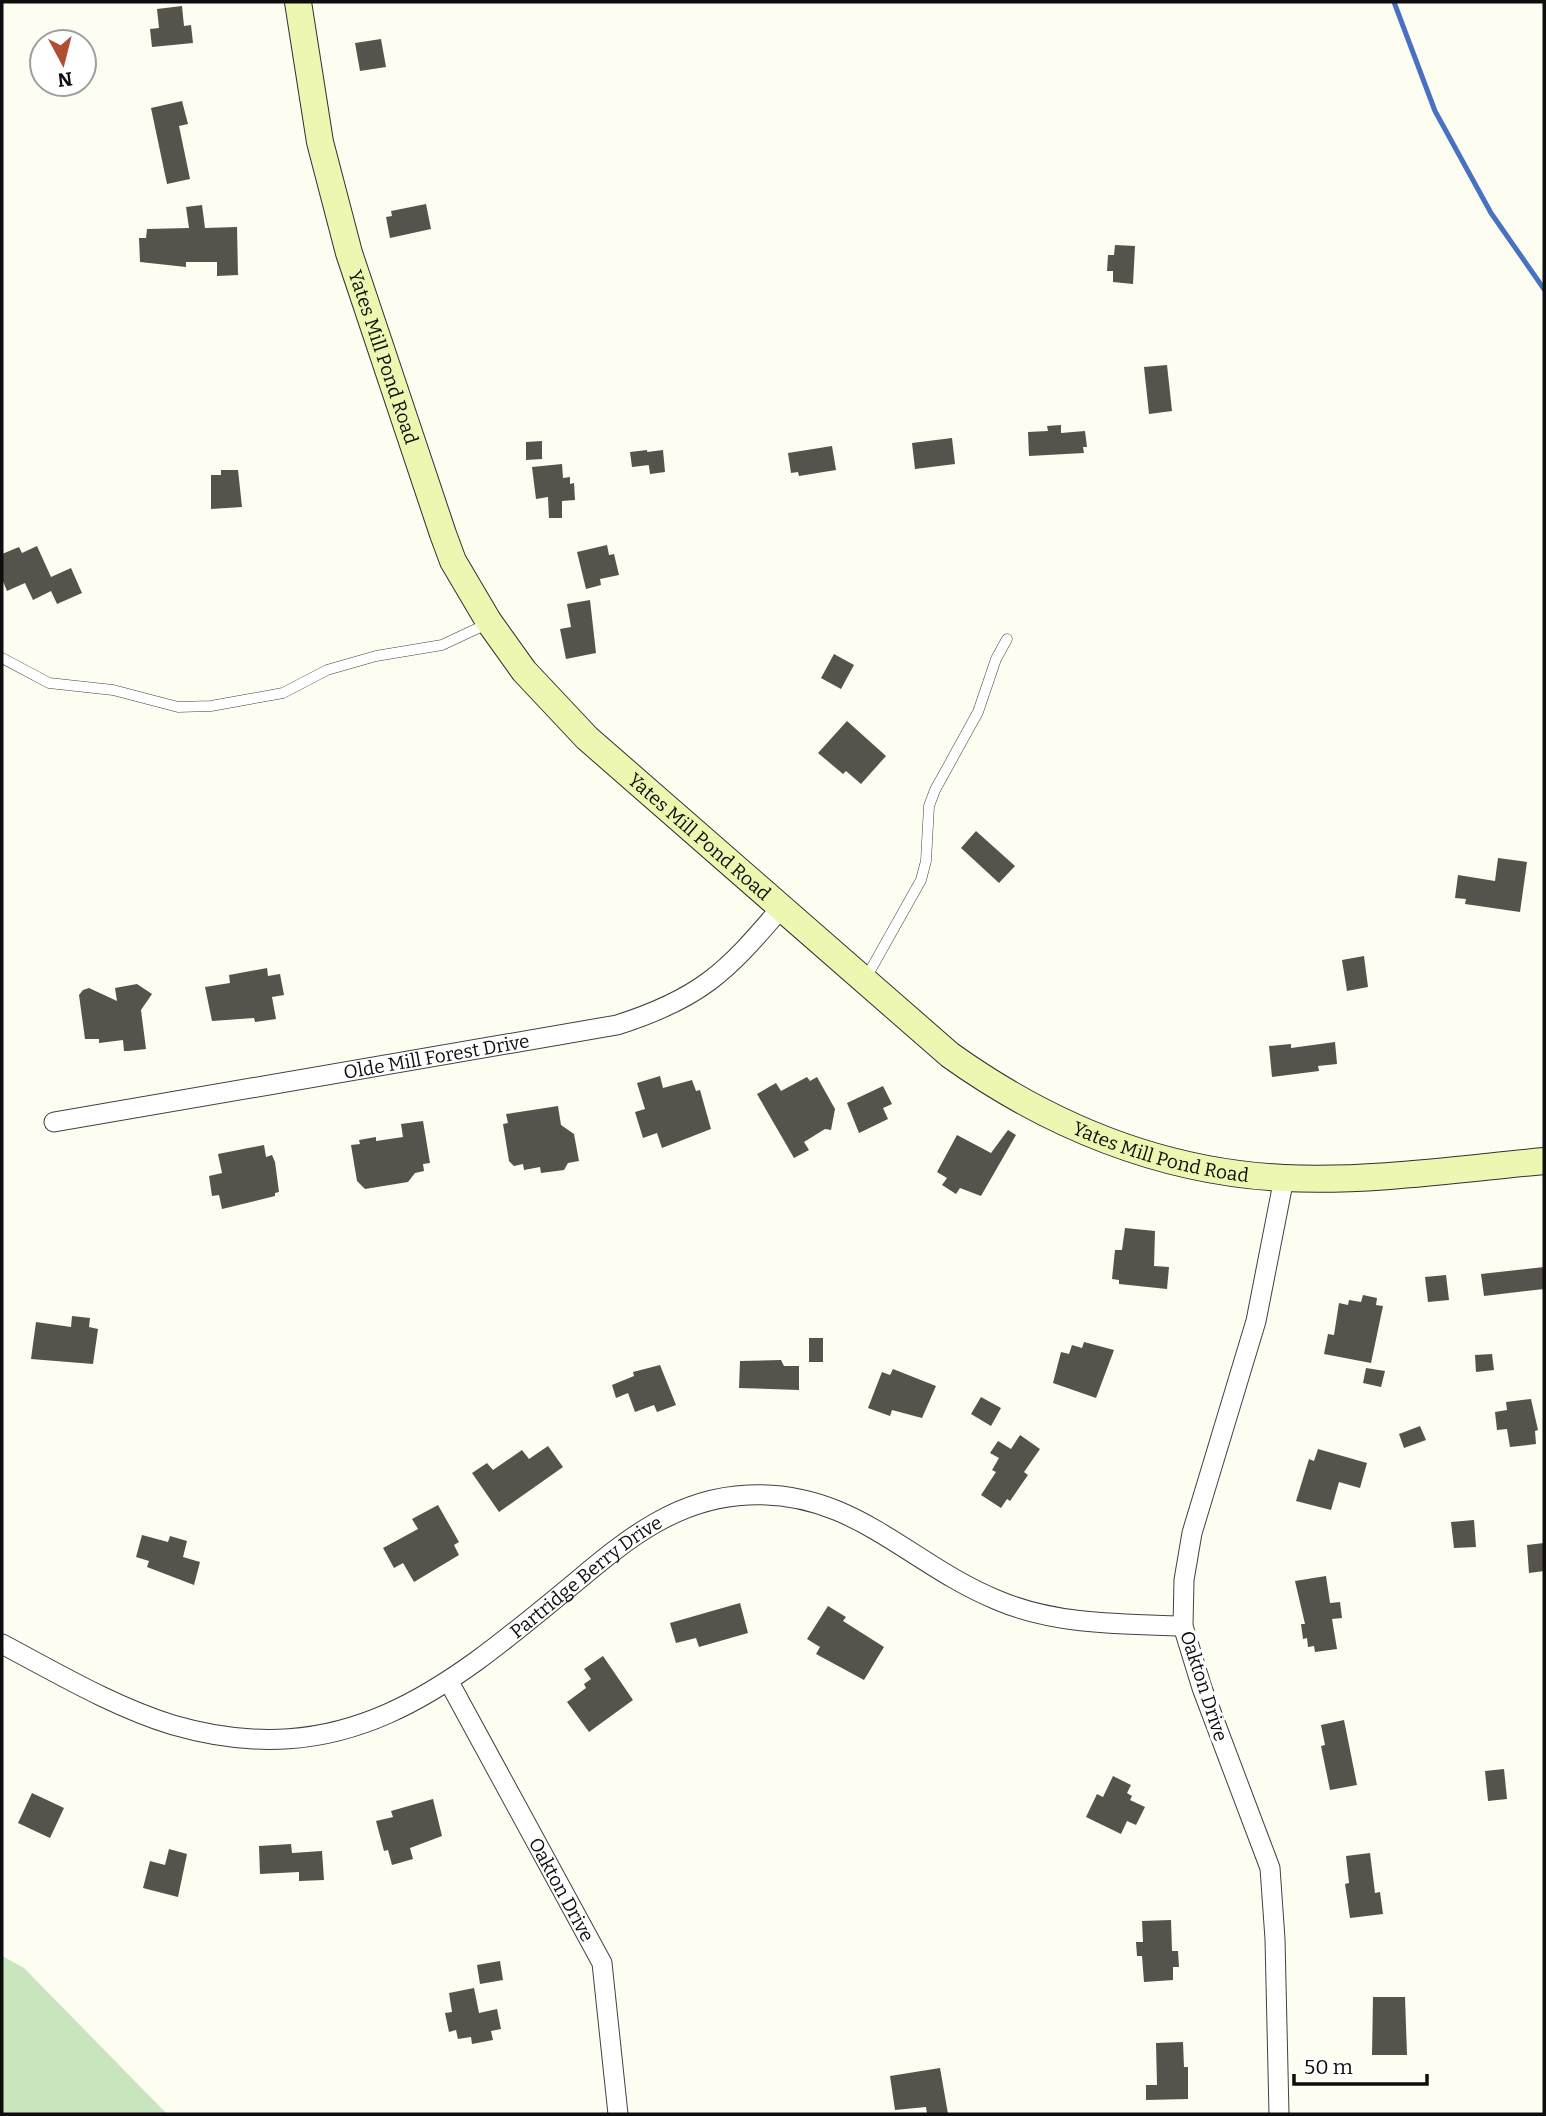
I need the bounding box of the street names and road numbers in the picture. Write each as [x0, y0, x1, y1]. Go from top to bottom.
street label: Yates Mill Pond Road [344, 267, 424, 447]
street label: Yates Mill Pond Road [623, 768, 776, 905]
street label: Olde Mill Forest Drive [342, 1029, 531, 1083]
street label: Yates Mill Pond Road [1069, 1116, 1250, 1187]
street label: Partridge Berry Drive [505, 1510, 666, 1643]
street label: Oakton Drive [1175, 1628, 1233, 1744]
street label: Oakton Drive [524, 1833, 599, 1945]

